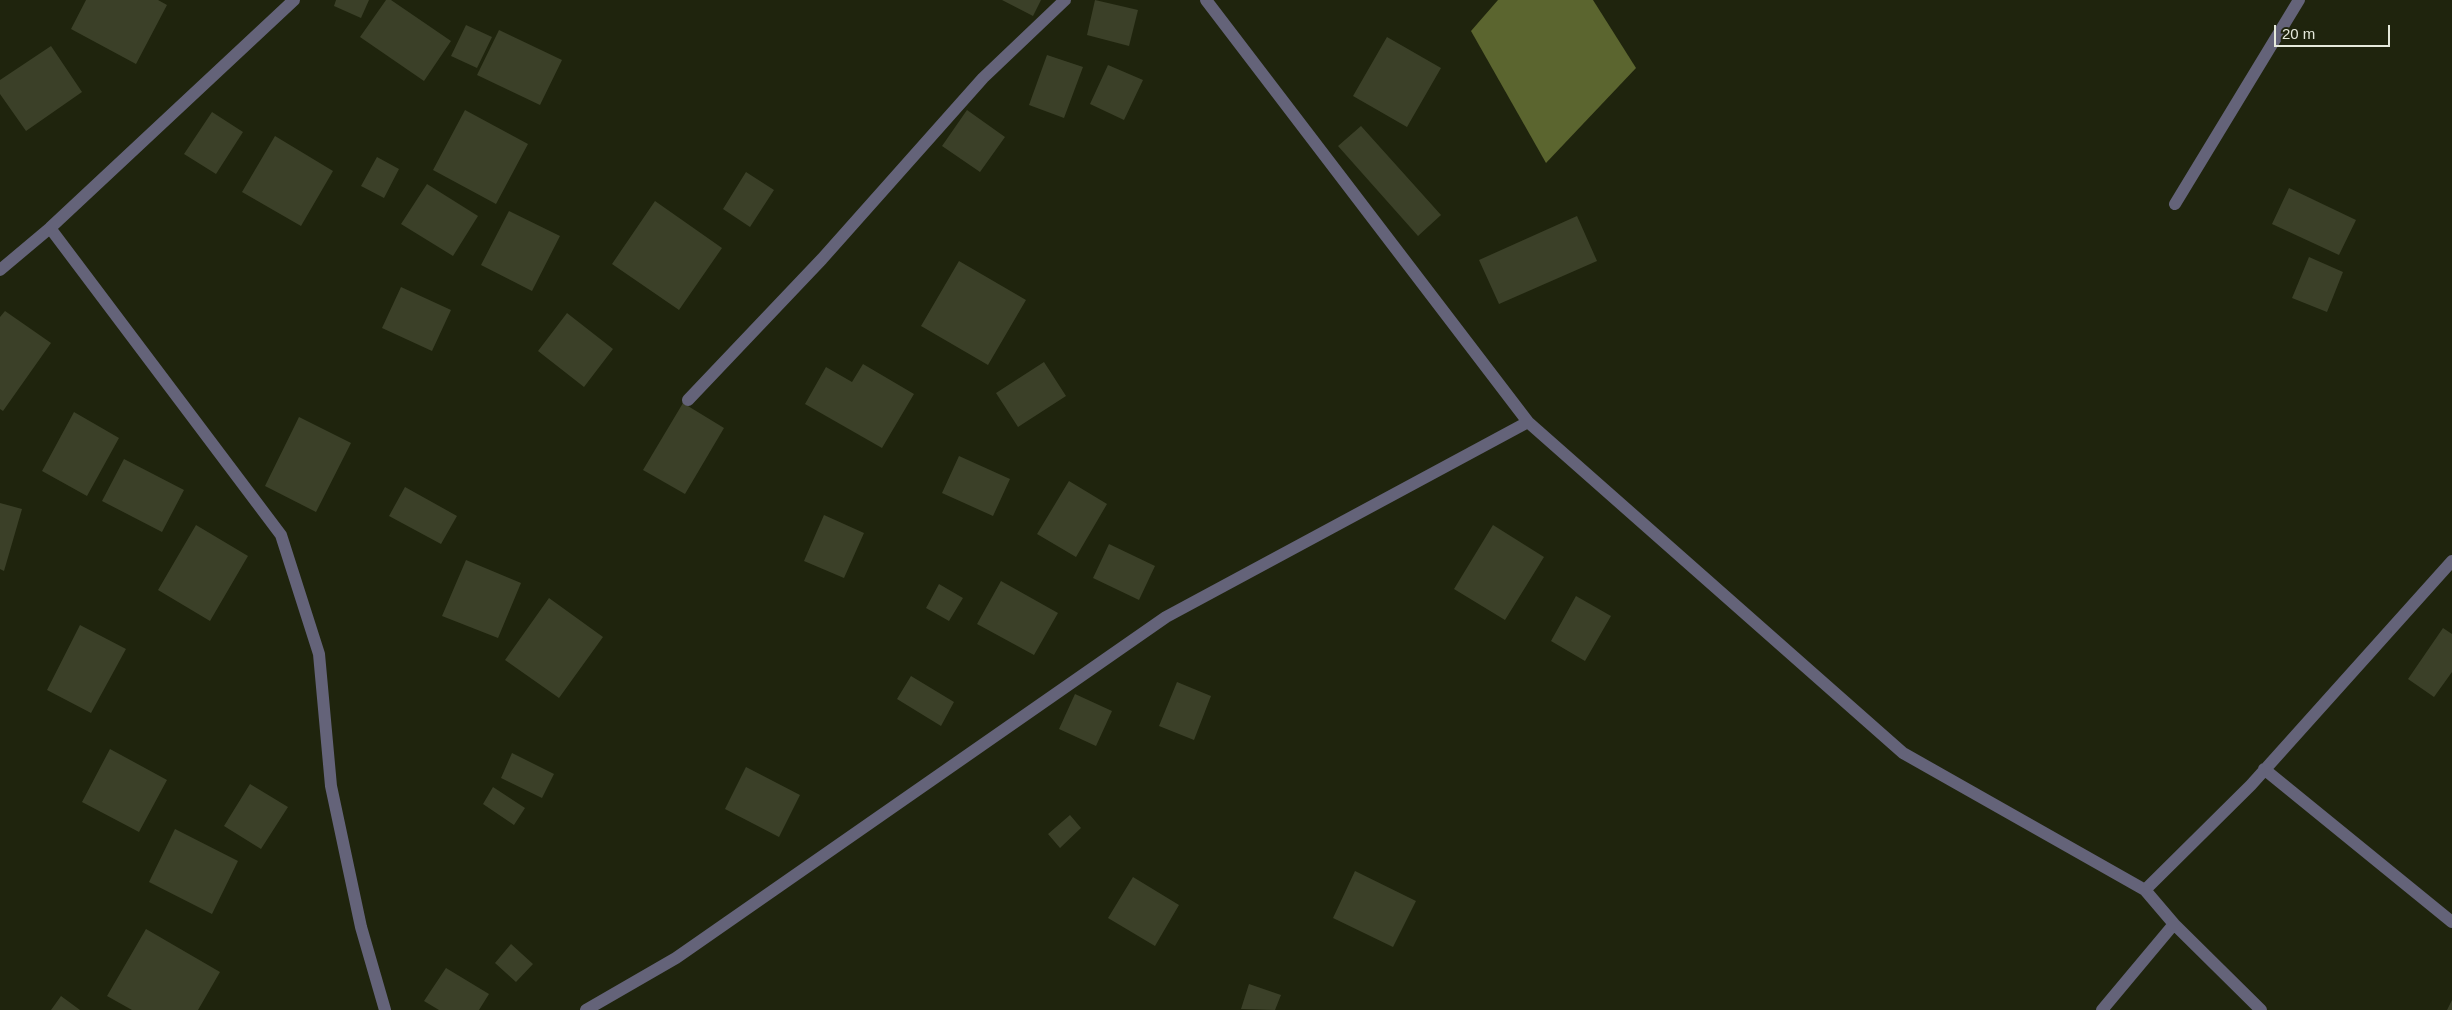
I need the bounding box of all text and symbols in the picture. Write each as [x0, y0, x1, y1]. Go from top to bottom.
scale bar [2277, 15, 2393, 47]
text: 20 m [2282, 25, 2315, 42]

